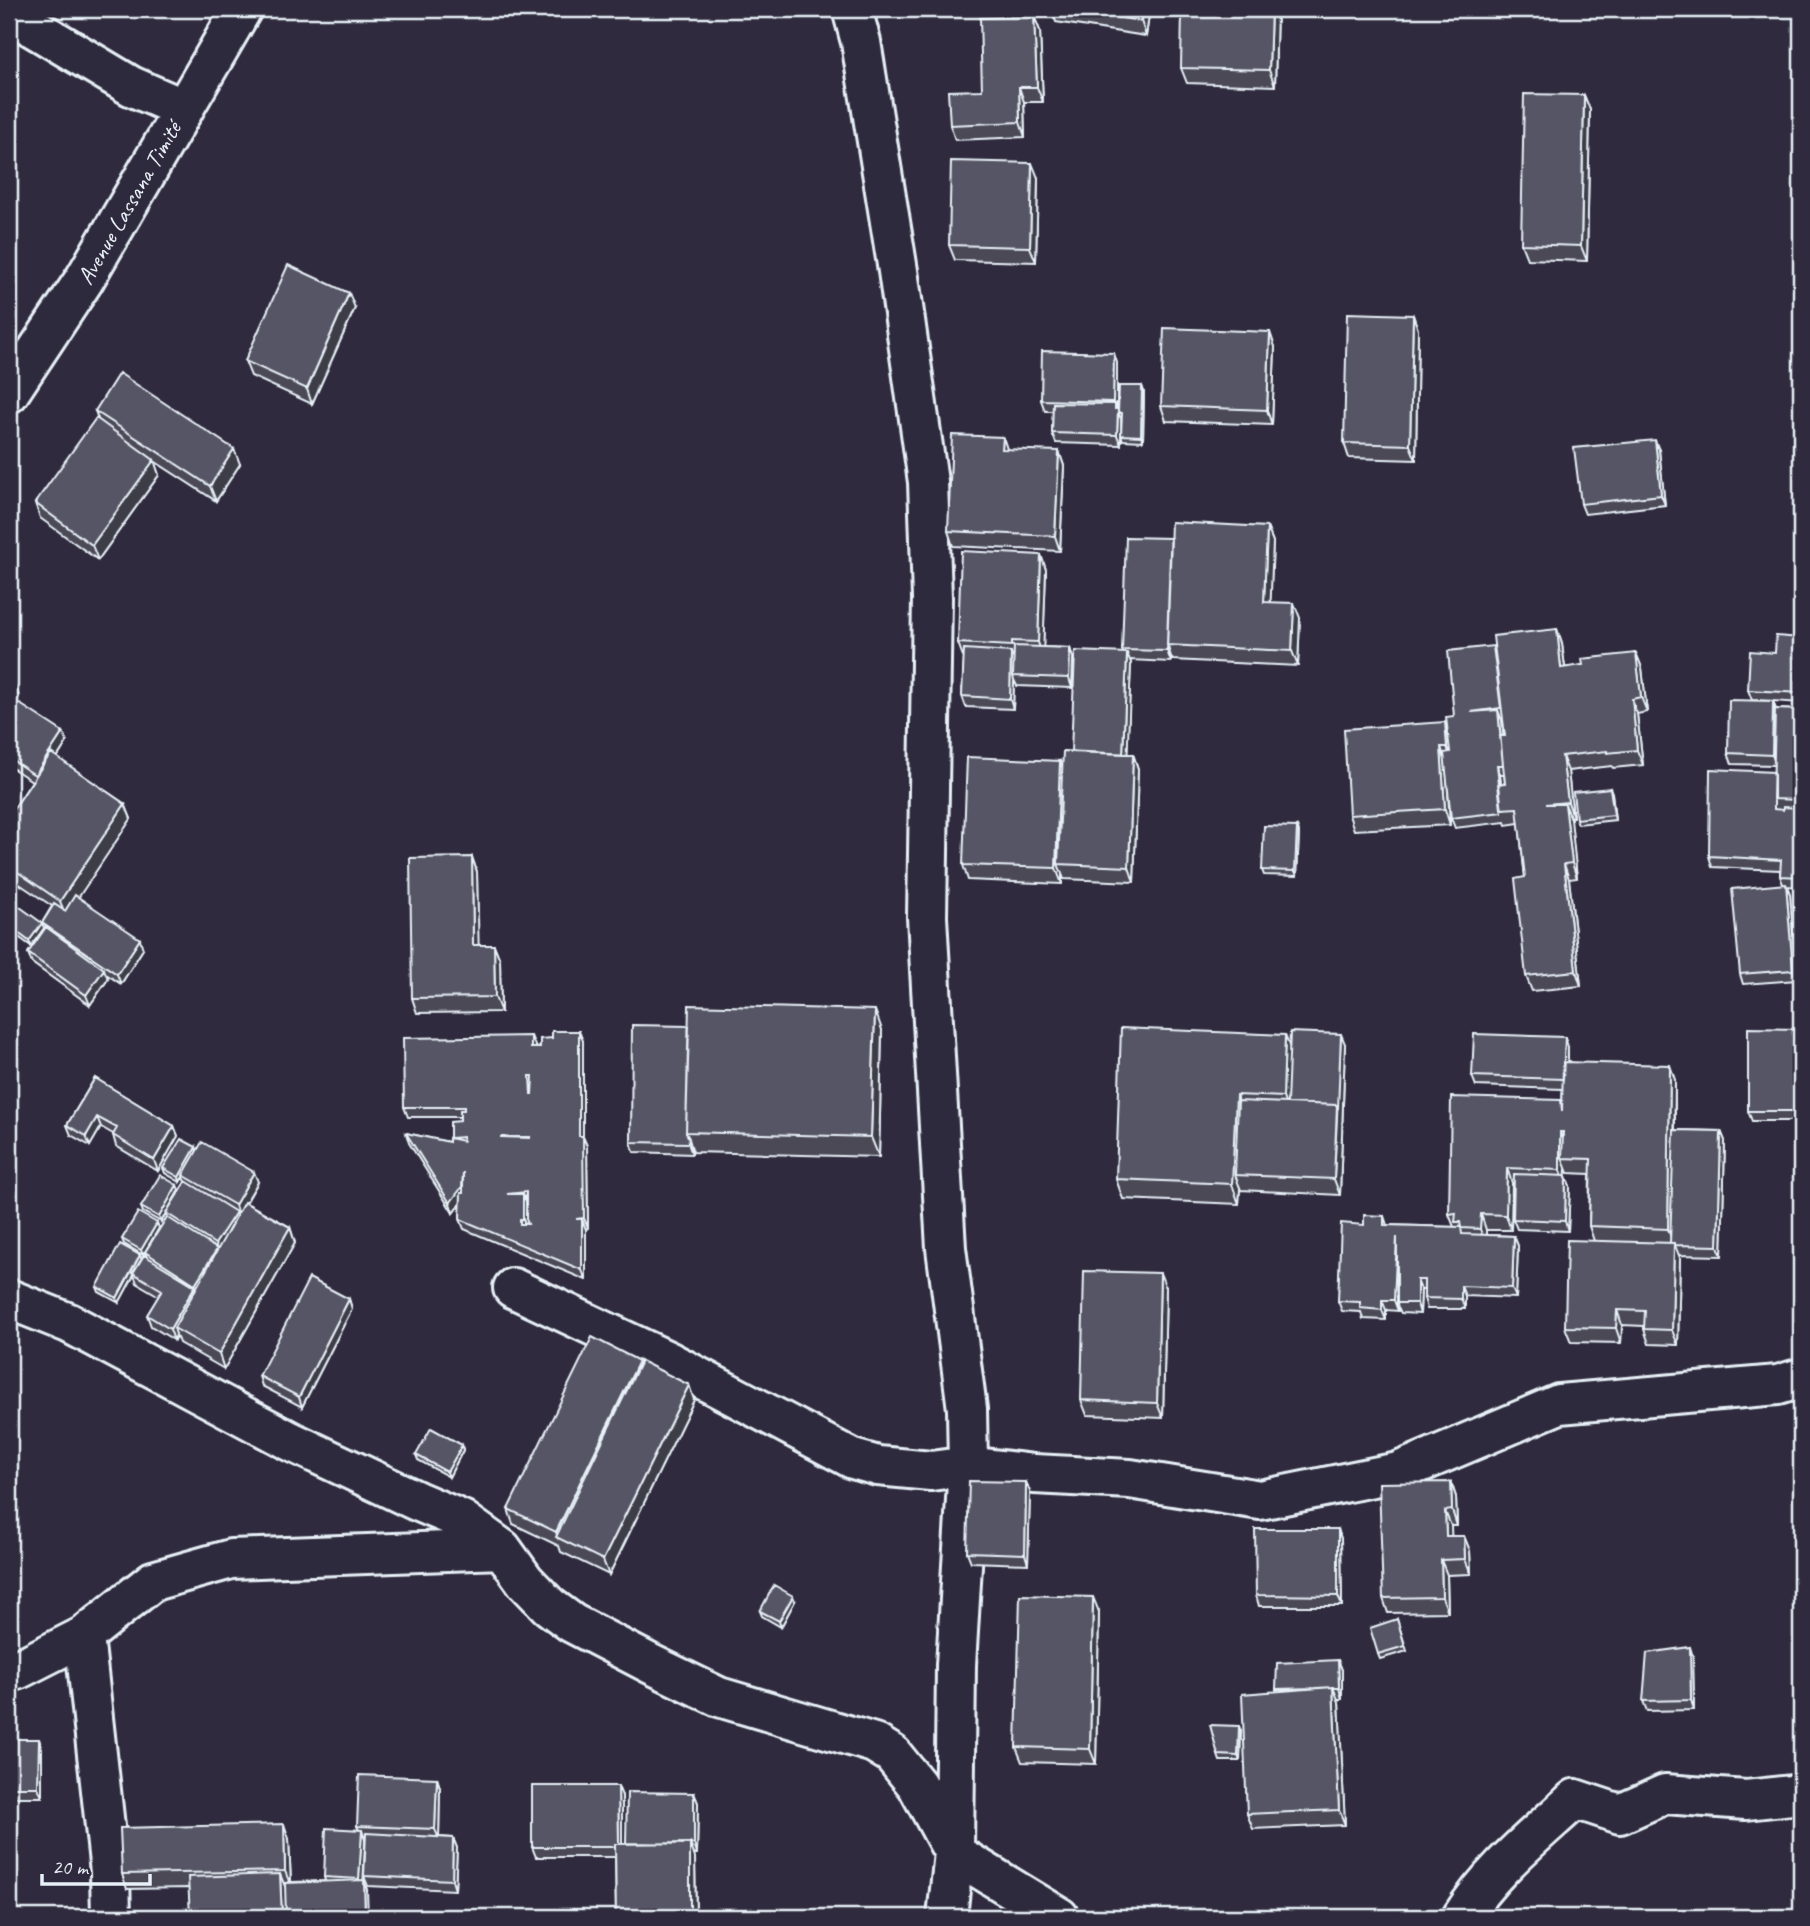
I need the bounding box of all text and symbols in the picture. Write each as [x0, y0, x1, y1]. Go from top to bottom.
street label: Avenue Lassana Timité [70, 113, 190, 290]
scale bar [42, 1842, 150, 1886]
text: 20 m [52, 1854, 90, 1880]

